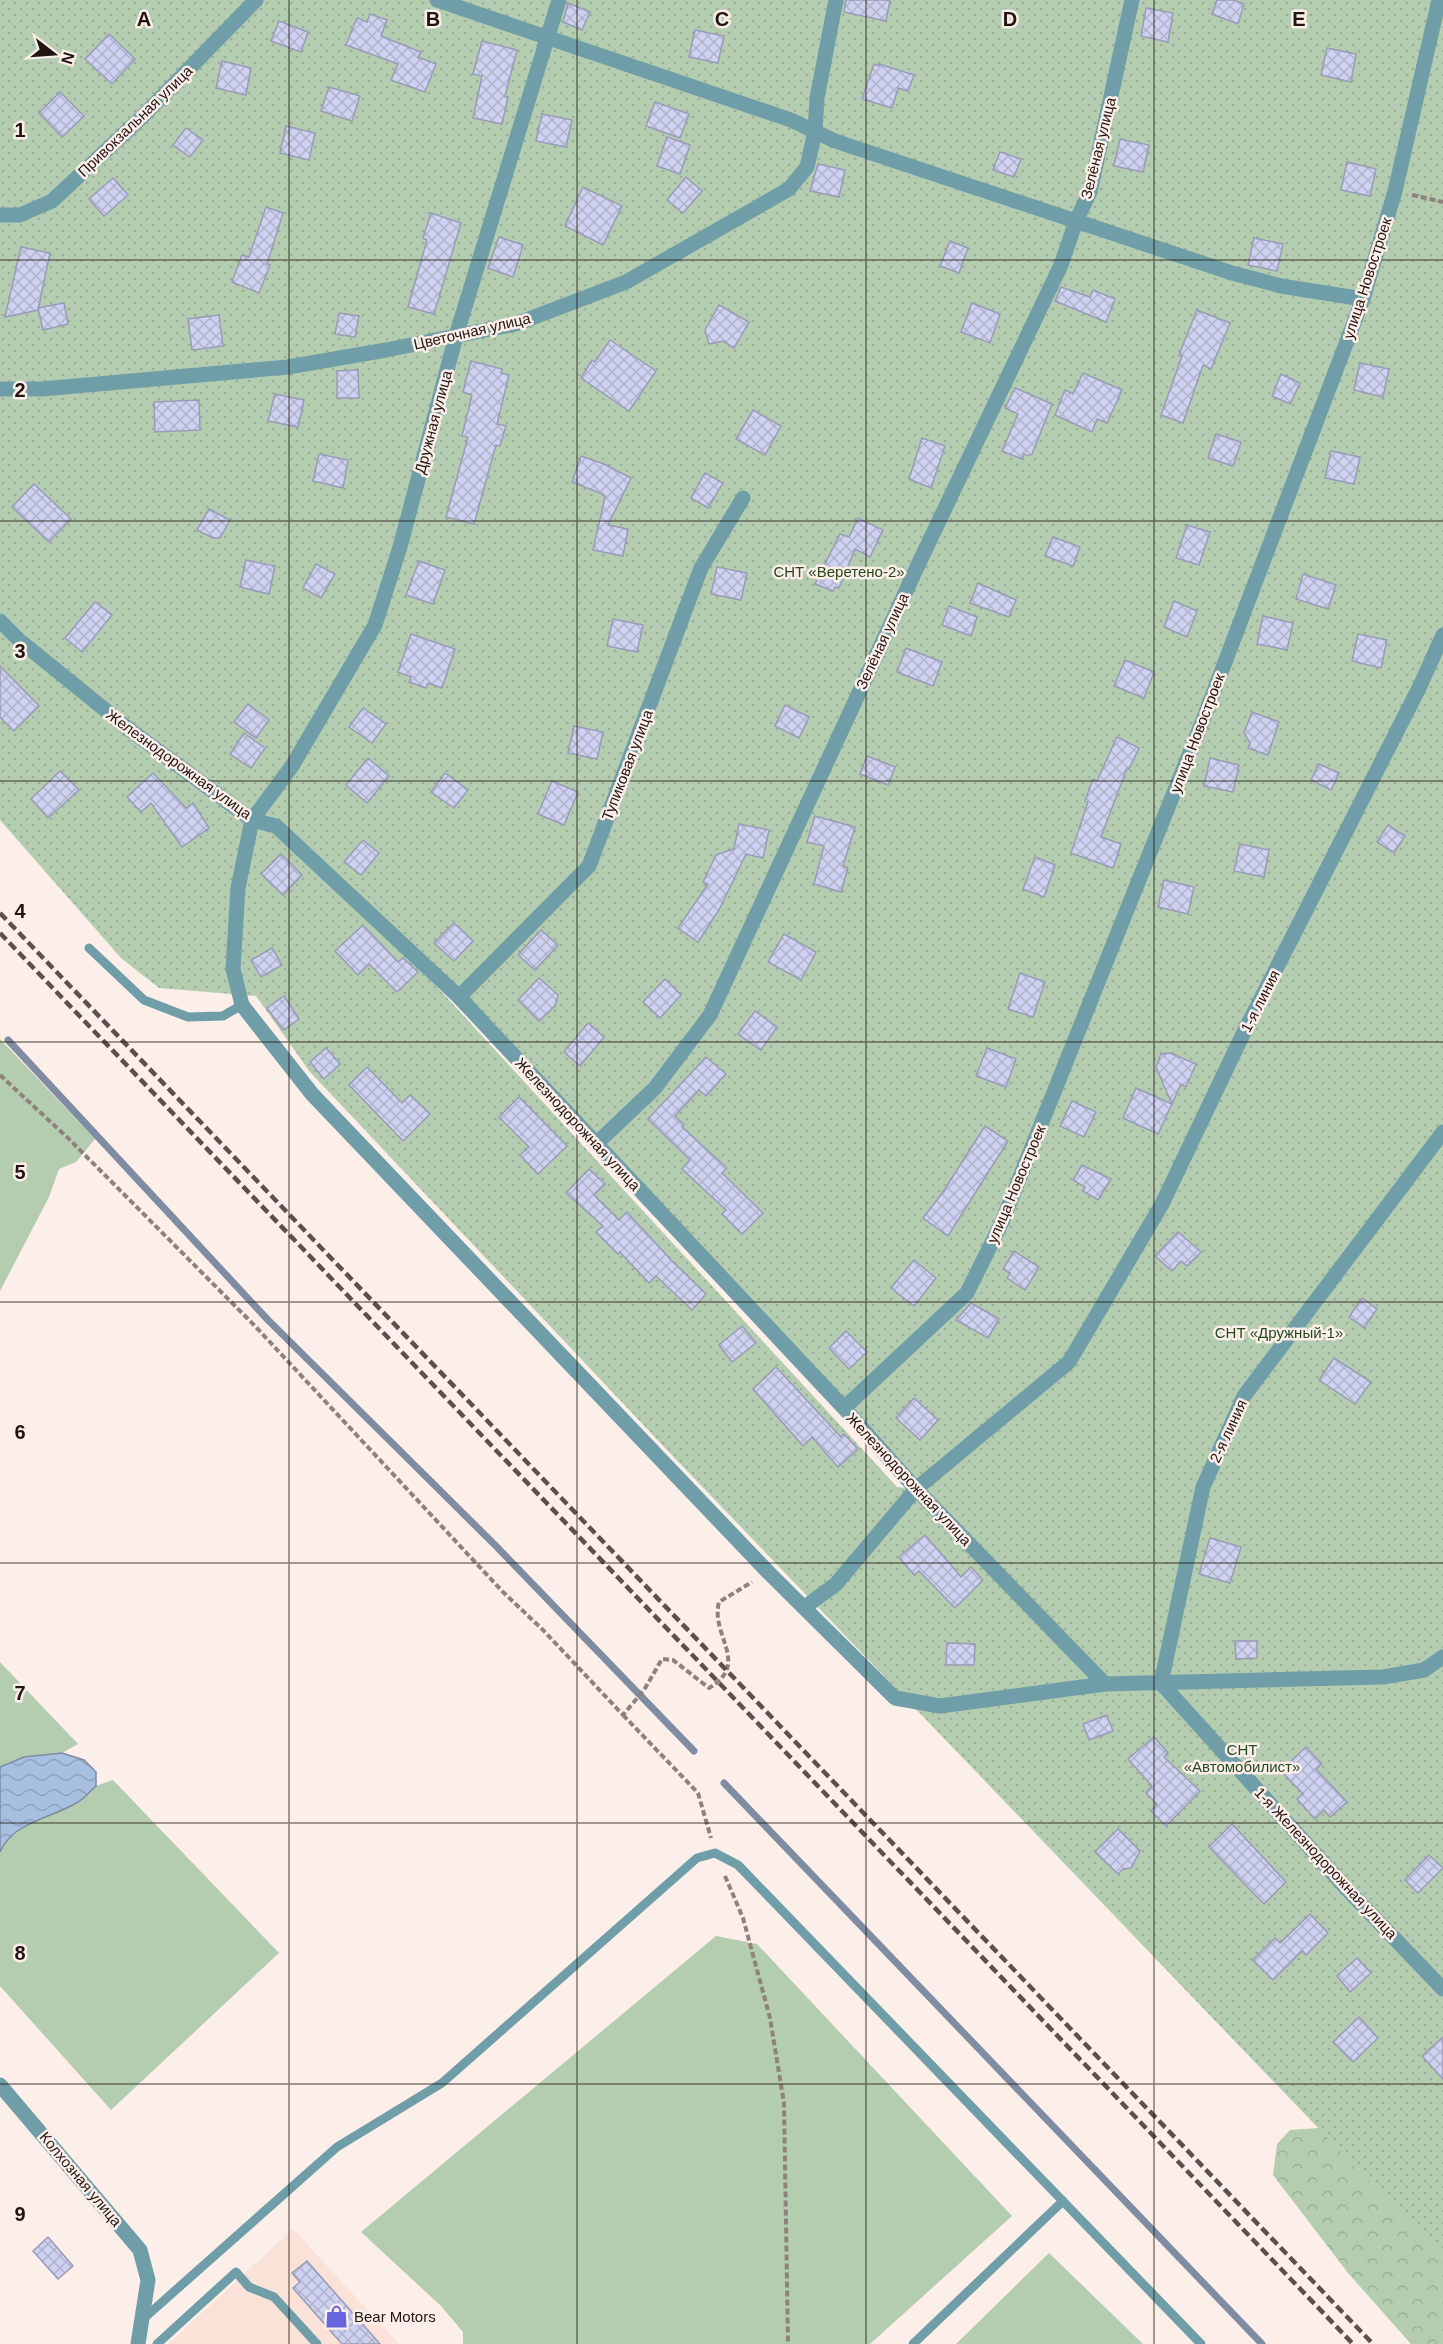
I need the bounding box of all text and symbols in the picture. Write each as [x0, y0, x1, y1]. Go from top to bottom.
text: A [137, 8, 151, 30]
text: B [426, 8, 440, 30]
text: C [715, 8, 729, 30]
text: D [1003, 8, 1017, 30]
text: E [1292, 8, 1306, 30]
north arrow [24, 24, 84, 84]
text: N [58, 50, 78, 66]
street label: Привокзальная улица [74, 62, 196, 180]
street label: Зелёная улица [1077, 95, 1119, 201]
text: 1 [14, 119, 26, 141]
street label: улица Новостроек [1339, 215, 1395, 341]
street label: Цветочная улица [412, 309, 533, 353]
street label: Дружная улица [411, 368, 455, 475]
text: 2 [14, 379, 26, 401]
park label: СНТ «Веретено-2» [773, 563, 905, 580]
street label: Зелёная улица [852, 590, 912, 692]
text: 3 [14, 640, 26, 662]
street label: улица Новостроек [1166, 670, 1228, 795]
street label: Железнодорожная улица [103, 706, 255, 823]
street label: Тупиковая улица [598, 707, 656, 823]
text: 4 [14, 900, 26, 922]
street label: 1-я линия [1237, 967, 1283, 1035]
street label: Железнодорожная улица [512, 1054, 644, 1194]
street label: улица Новостроек [983, 1122, 1049, 1246]
text: 5 [14, 1161, 26, 1183]
park label: СНТ «Дружный-1» [1215, 1324, 1343, 1341]
street label: 2-я линия [1206, 1397, 1250, 1465]
street label: Железнодорожная улица [843, 1409, 975, 1549]
text: 6 [14, 1421, 26, 1443]
text: 7 [14, 1682, 26, 1704]
park label: СНТ «Автомобилист» [1184, 1741, 1300, 1775]
street label: 1-я Железнодорожная улица [1251, 1784, 1401, 1943]
text: 8 [14, 1942, 26, 1964]
street label: Колхозная улица [37, 2128, 126, 2230]
text: 9 [14, 2203, 26, 2225]
shop icon: Bear Motors [323, 2303, 349, 2329]
place label: Bear Motors [354, 2308, 436, 2325]

